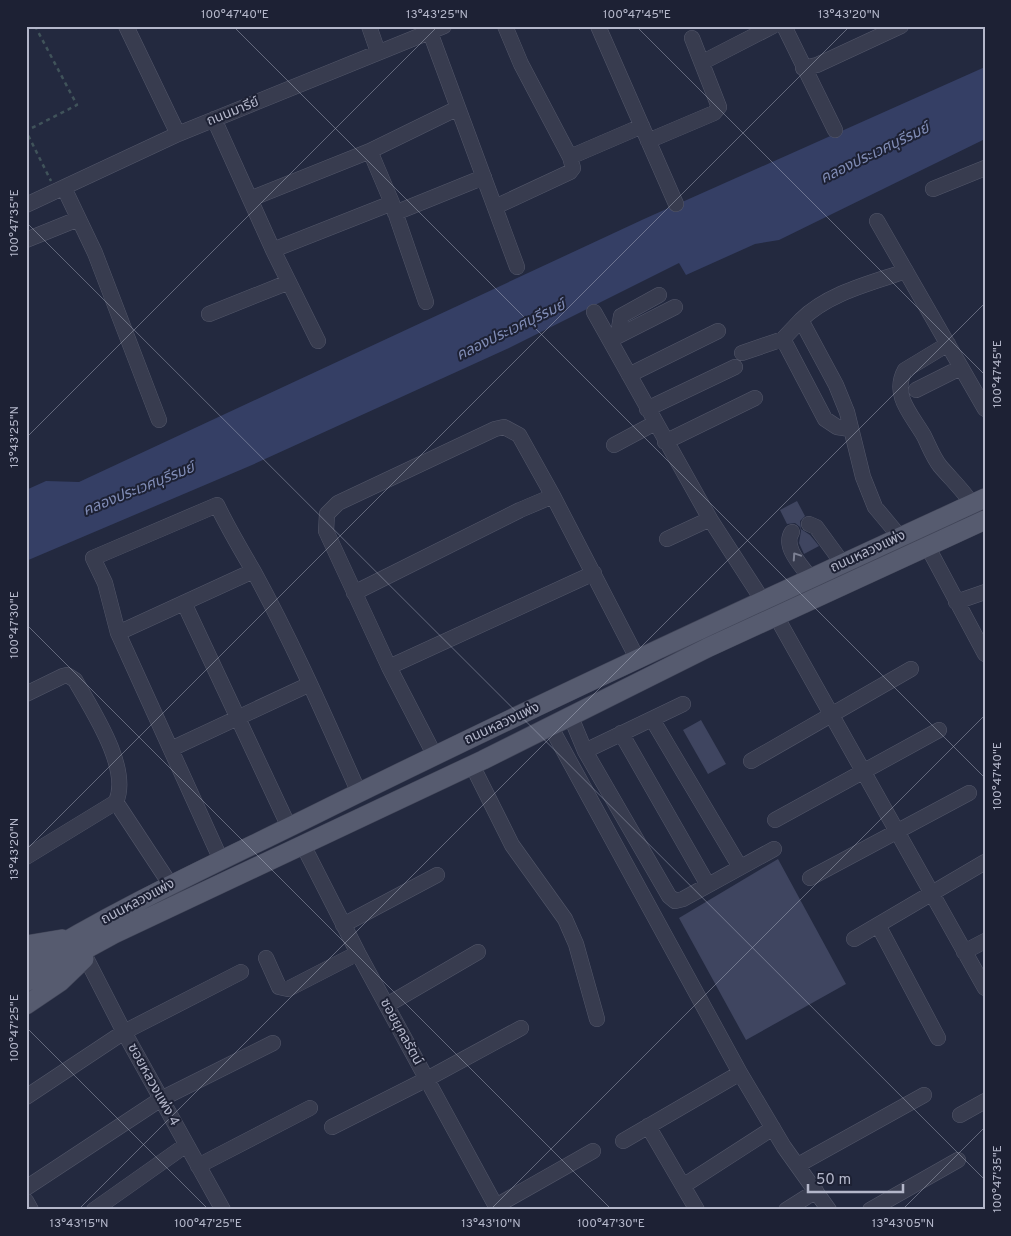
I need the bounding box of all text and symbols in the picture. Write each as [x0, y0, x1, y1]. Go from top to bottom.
text: 100°47'40"E [201, 7, 269, 23]
text: 13°43'25"N [406, 7, 468, 23]
text: 100°47'45"E [603, 7, 671, 23]
text: 13°43'20"N [818, 7, 880, 23]
street label: ถนนมารีย์ [204, 94, 262, 130]
water label: คลองประเวศบุรีรมย์ [817, 118, 935, 189]
text: 100°47'35"E [7, 189, 23, 257]
water label: คลองประเวศบุรีรมย์ [453, 295, 571, 366]
text: 100°47'45"E [990, 340, 1006, 408]
text: 13°43'25"N [7, 406, 23, 468]
water label: คลองประเวศบุรีรมย์ [80, 458, 201, 521]
street label: ถนนหลวงแพ่ง [827, 526, 908, 577]
one-way arrow [793, 552, 802, 562]
text: 100°47'30"E [7, 591, 23, 659]
street label: ถนนหลวงแพ่ง [461, 698, 542, 749]
text: 100°47'40"E [990, 742, 1006, 810]
text: 13°43'20"N [7, 818, 23, 880]
street label: ถนนหลวงแพ่ง [98, 875, 178, 929]
text: 100°47'25"E [7, 994, 23, 1062]
street label: ซอยยุคลรัตน์ [376, 996, 426, 1068]
street label: ซอยหลวงแพ่ง 4 [123, 1040, 184, 1129]
text: 100°47'35"E [990, 1145, 1006, 1213]
scale bar [808, 1161, 904, 1193]
text: 50 m [816, 1171, 851, 1190]
text: 13°43'15"N [49, 1216, 109, 1232]
text: 100°47'25"E [174, 1216, 242, 1232]
text: 13°43'10"N [461, 1216, 521, 1232]
text: 100°47'30"E [577, 1216, 645, 1232]
text: 13°43'05"N [872, 1216, 934, 1232]

